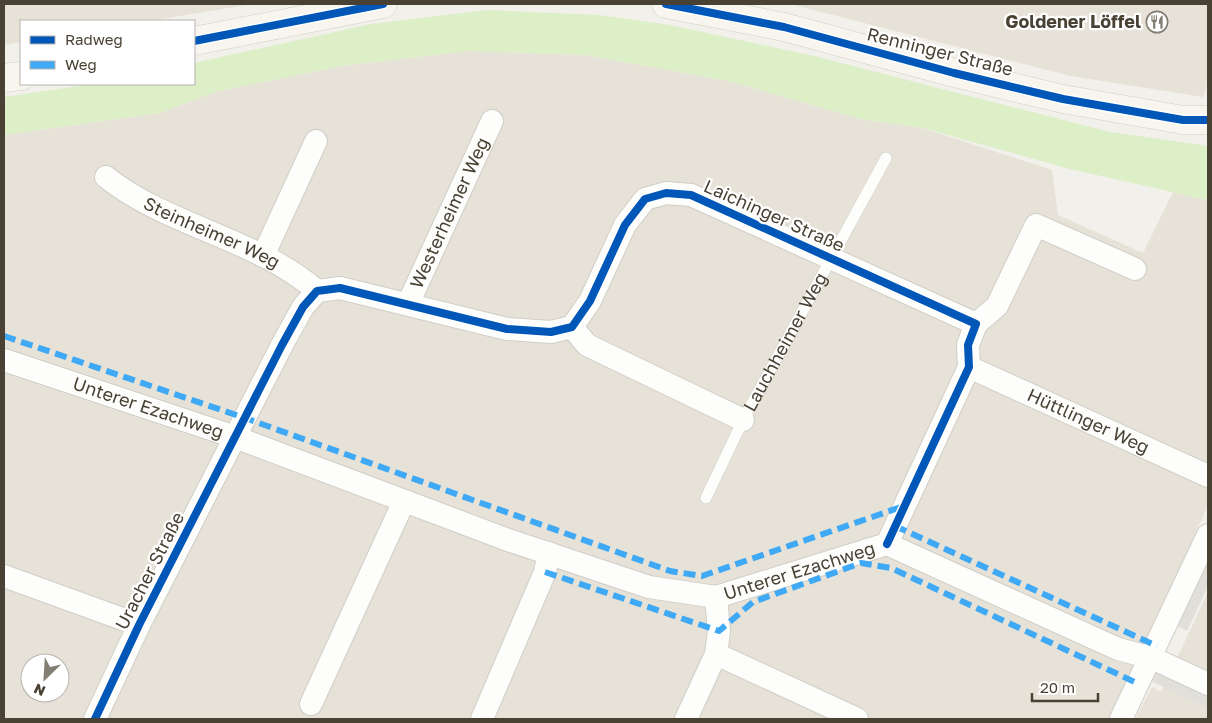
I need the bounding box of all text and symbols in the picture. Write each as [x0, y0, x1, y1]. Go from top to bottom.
place label: Goldener Löffel [1005, 10, 1141, 32]
restaurant icon: Goldener Löffel [1145, 10, 1169, 34]
legend [20, 20, 195, 85]
street label: Renninger Straße [865, 22, 1016, 80]
text: Radweg [65, 30, 123, 48]
text: Weg [65, 55, 97, 73]
street label: Westerheimer Weg [405, 134, 493, 292]
street label: Laichinger Straße [701, 174, 848, 256]
street label: Steinheimer Weg [140, 192, 284, 273]
street label: Lauchheimer Weg [738, 268, 831, 415]
street label: Unterer Ezachweg [70, 372, 227, 442]
street label: Hüttlinger Weg [1024, 383, 1153, 458]
street label: Uracher Straße [110, 508, 188, 633]
street label: Unterer Ezachweg [721, 536, 878, 604]
north arrow [20, 653, 70, 703]
scale bar [1032, 670, 1098, 702]
text: 20 m [1040, 678, 1075, 696]
text: N [31, 680, 48, 700]

